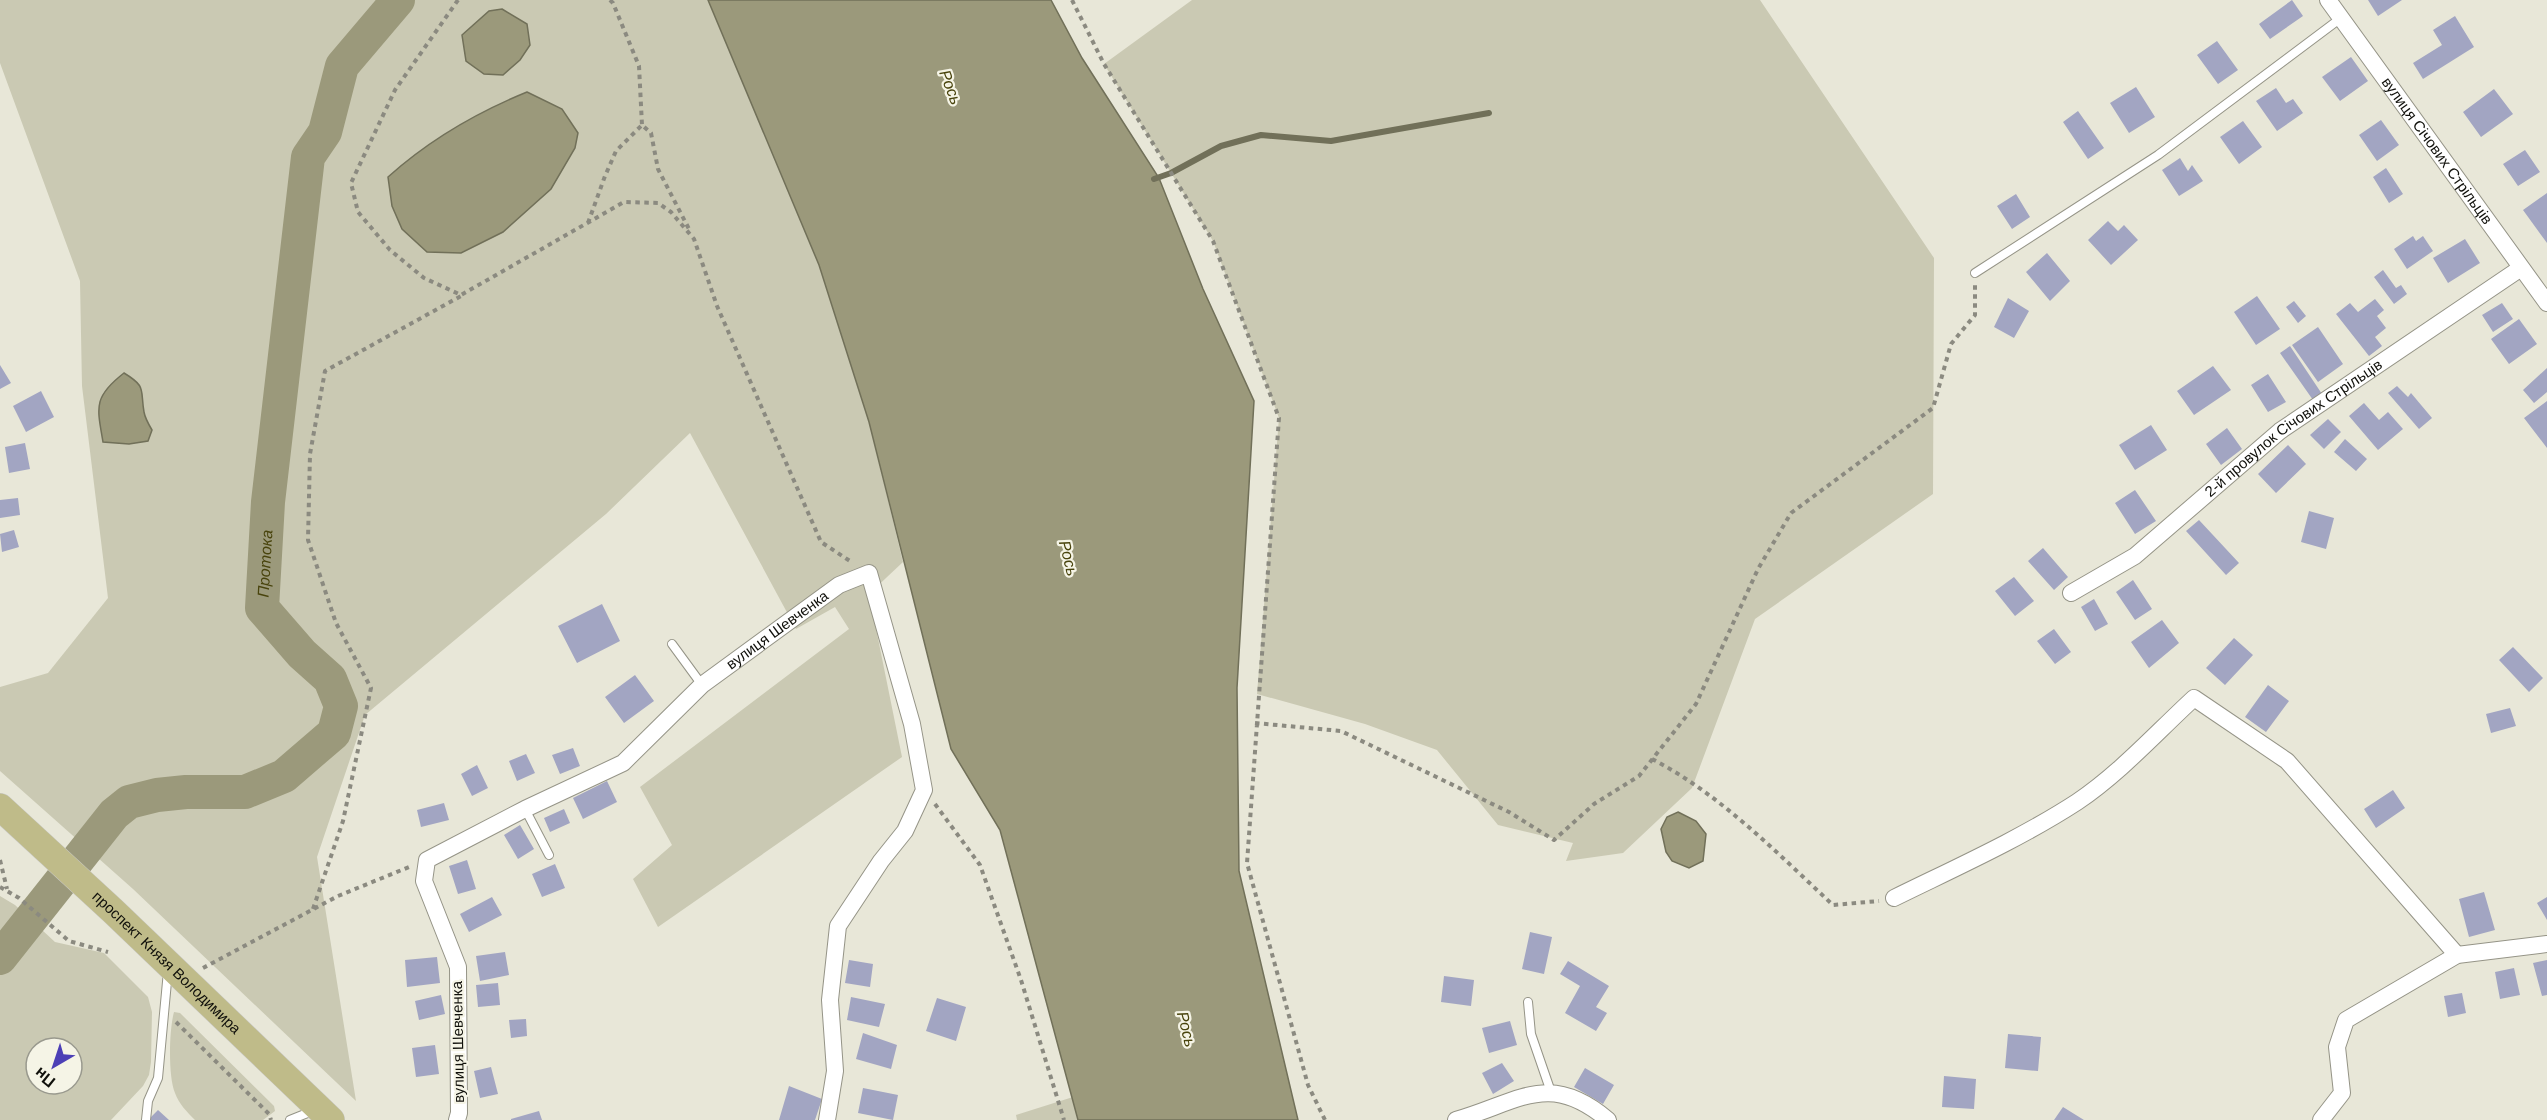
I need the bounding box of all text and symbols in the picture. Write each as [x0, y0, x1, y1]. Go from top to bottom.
water label: Рось [936, 67, 965, 107]
street label: вулиця Січових Стрільців [2379, 74, 2496, 227]
street label: 2-й провулок Січових Стрільців [2201, 355, 2385, 500]
water label: Протока [255, 529, 275, 598]
water label: Рось [1056, 539, 1081, 578]
street label: вулиця Шевченка [723, 586, 832, 672]
street label: проспект Князя Володимира [89, 888, 245, 1037]
street label: вулиця Шевченка [448, 980, 467, 1103]
water label: Рось [1174, 1010, 1199, 1049]
north arrow [24, 1036, 84, 1096]
text: Пн [31, 1064, 58, 1091]

